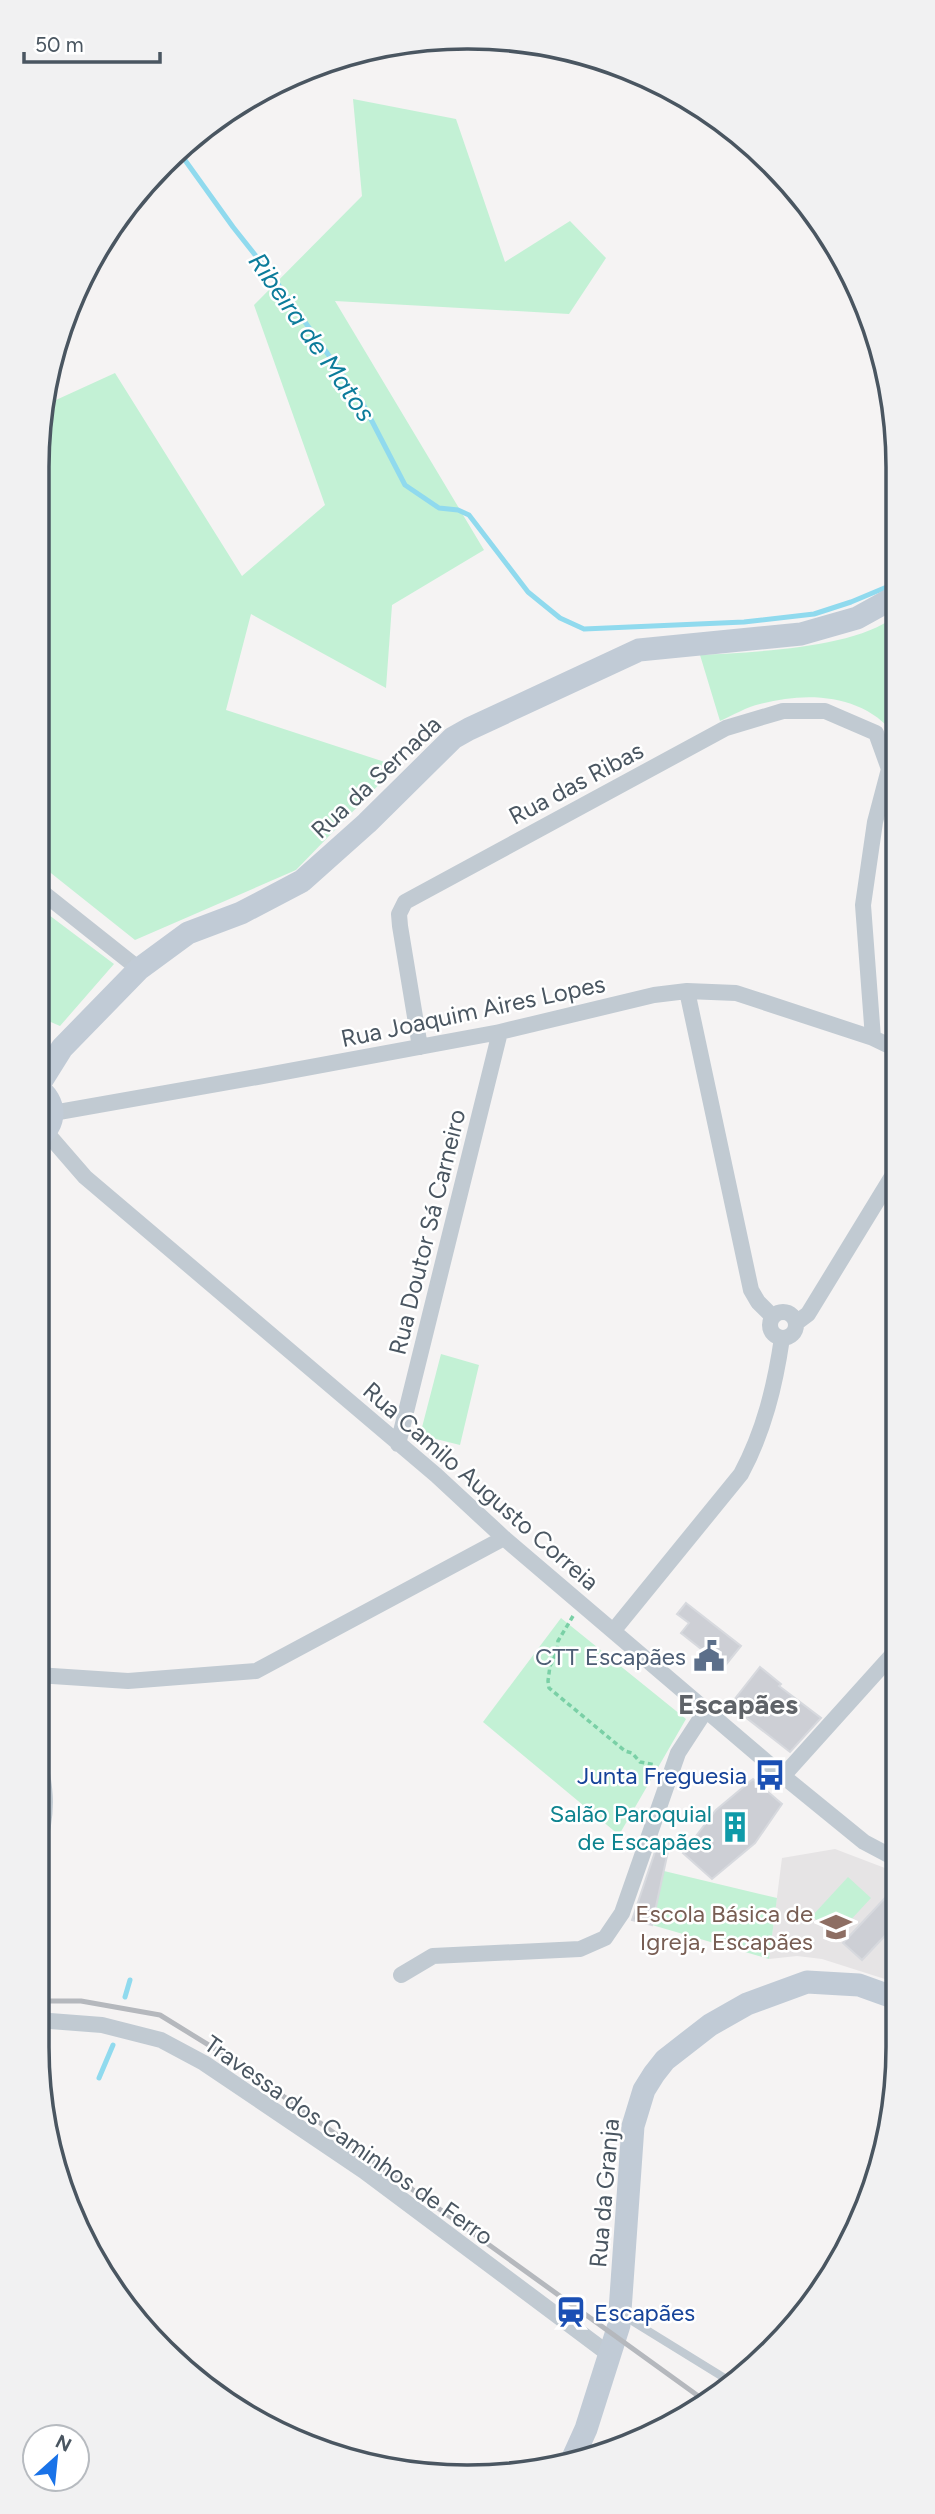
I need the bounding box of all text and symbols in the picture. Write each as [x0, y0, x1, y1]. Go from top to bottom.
scale bar [24, 21, 161, 65]
text: 50 m [35, 32, 84, 57]
water label: Ribeira de Matos [242, 246, 382, 428]
street label: Rua da Sernada [305, 710, 447, 844]
street label: Rua das Ribas [504, 735, 648, 831]
street label: Rua Joaquim Aires Lopes [338, 969, 608, 1053]
street label: Rua Doutor Sá Carneiro [382, 1106, 472, 1358]
street label: Rua Camilo Augusto Correia [357, 1376, 605, 1596]
public building icon: CTT Escapães [692, 1639, 726, 1673]
place label: CTT Escapães [535, 1642, 686, 1671]
district label: Escapães [678, 1687, 798, 1721]
bus stop icon: Junta Freguesia [753, 1758, 787, 1792]
place label: Junta Freguesia [577, 1761, 747, 1790]
place label: Salão Paroquial de Escapães [549, 1799, 712, 1856]
building icon: Salão Paroquial de Escapães [718, 1810, 752, 1844]
place label: Escola Básica de Igreja, Escapães [635, 1899, 813, 1956]
school or university icon: Escola Básica de Igreja, Escapães [819, 1910, 853, 1944]
street label: Travessa dos Caminhos de Ferro [199, 2029, 499, 2251]
street label: Rua da Granja [583, 2117, 625, 2269]
station icon: Escapães [554, 2295, 588, 2329]
place label: Escapães [594, 2298, 695, 2327]
north arrow [21, 2423, 91, 2493]
text: N [52, 2430, 75, 2457]

